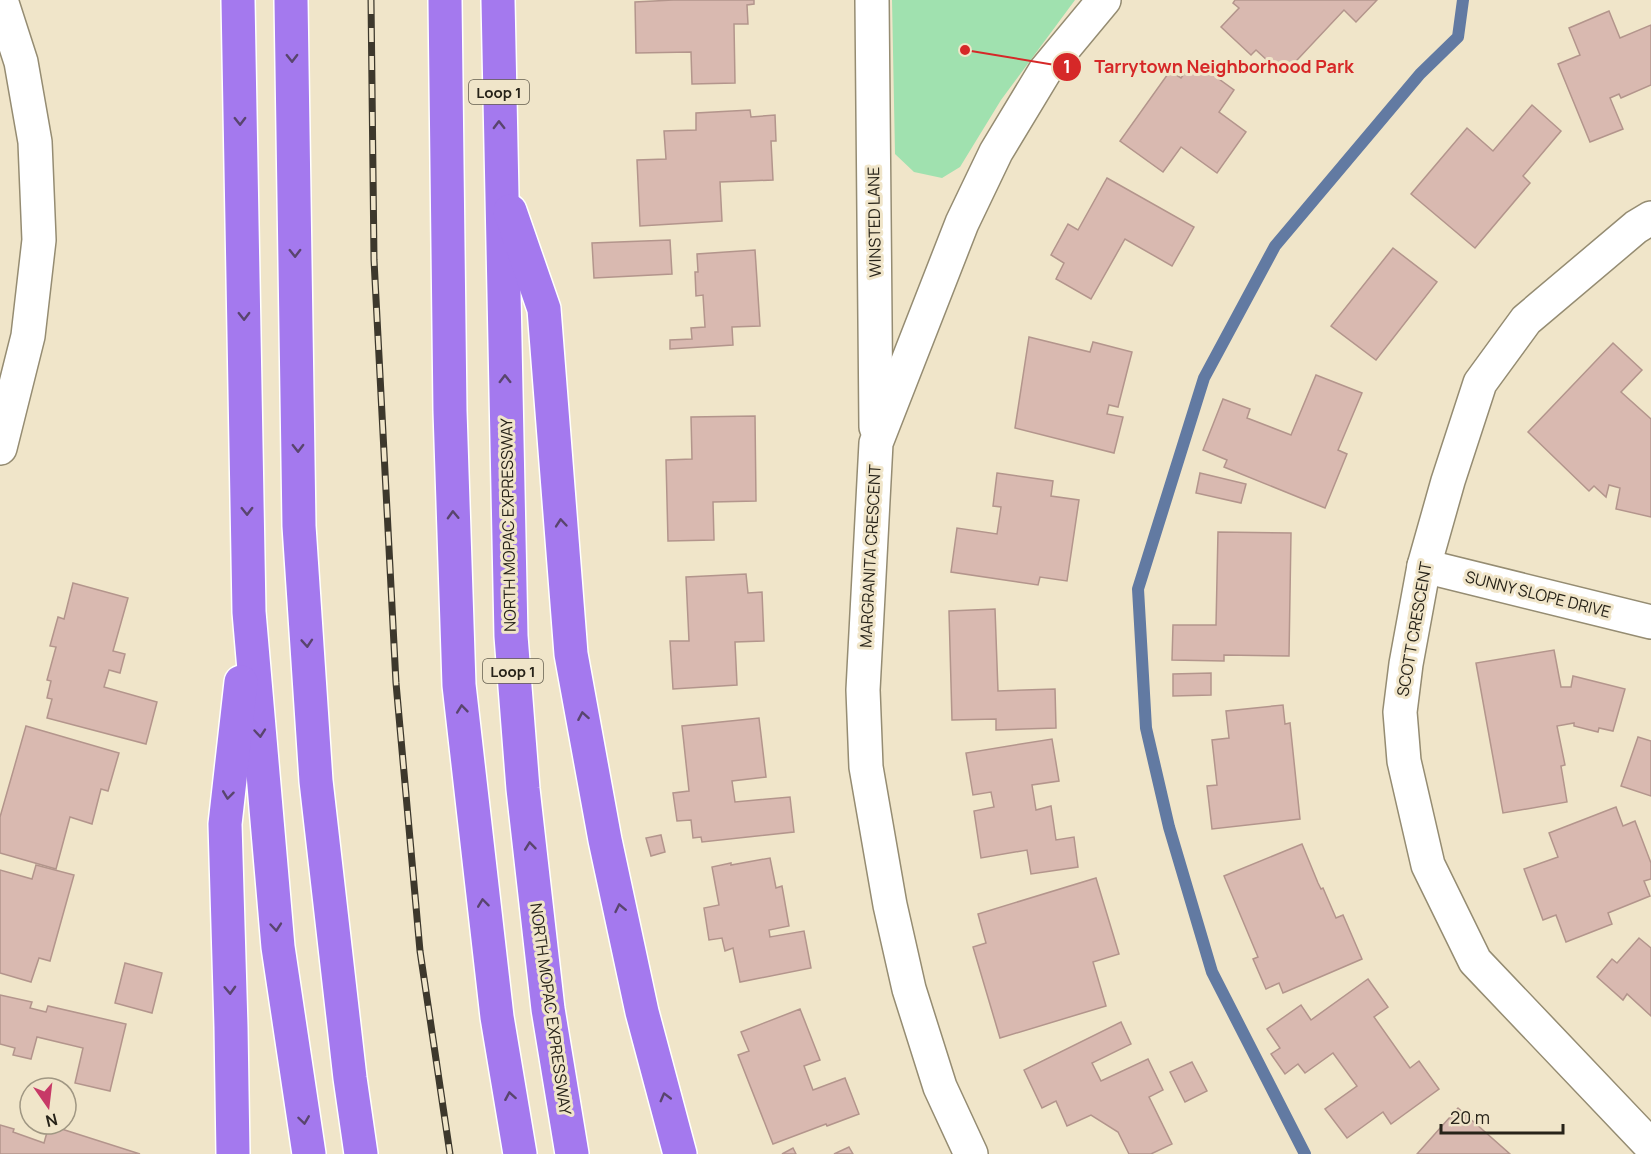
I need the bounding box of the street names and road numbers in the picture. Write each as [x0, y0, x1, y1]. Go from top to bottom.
road number: Loop 1 [469, 80, 529, 104]
street label: WINSTED LANE [862, 167, 886, 277]
street label: NORTH MOPAC EXPRESSWAY [495, 418, 521, 632]
street label: MARGRANITA CRESCENT [854, 463, 886, 648]
street label: SCOTT CRESCENT [1391, 559, 1437, 698]
street label: SUNNY SLOPE DRIVE [1463, 565, 1613, 623]
road number: Loop 1 [483, 659, 543, 683]
street label: NORTH MOPAC EXPRESSWAY [525, 902, 577, 1116]

